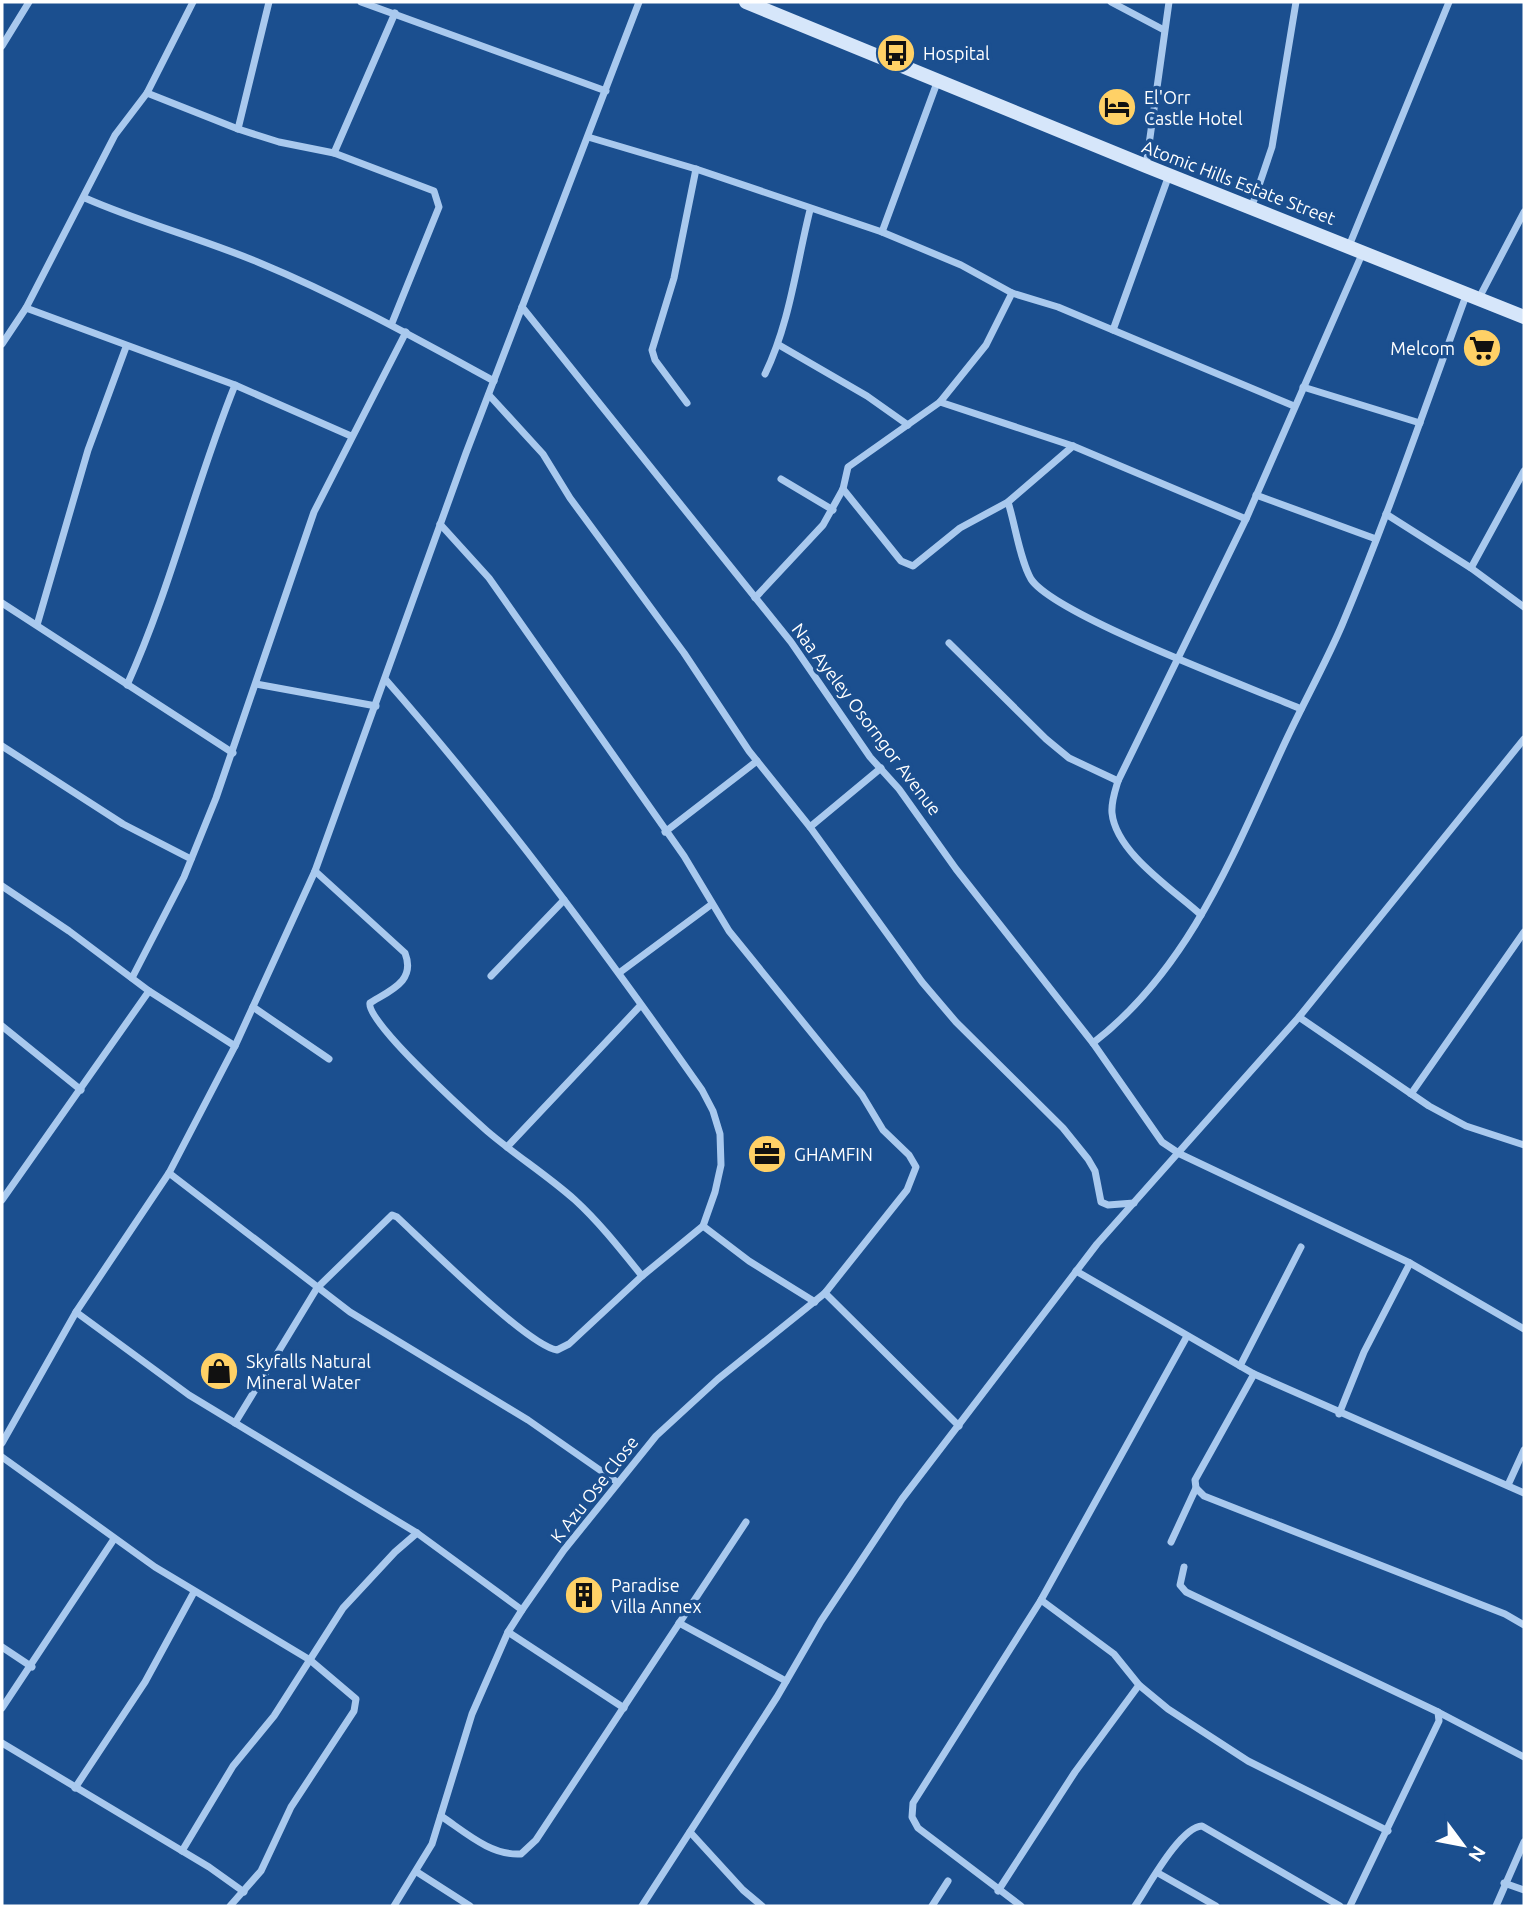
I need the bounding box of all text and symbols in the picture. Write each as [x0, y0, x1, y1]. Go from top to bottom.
bus stop icon: Hospital [875, 32, 917, 74]
place label: Hospital [923, 43, 990, 63]
hotel icon: El'Orr Castle Hotel [1096, 86, 1138, 128]
place label: El'Orr Castle Hotel [1144, 87, 1243, 128]
street label: Atomic Hills Estate Street [1139, 136, 1339, 228]
supermarket icon: Melcom [1461, 327, 1503, 369]
place label: Melcom [1390, 338, 1455, 358]
street label: Naa Ayeley Osorngor Avenue [788, 619, 946, 819]
office icon: GHAMFIN [746, 1133, 788, 1175]
place label: GHAMFIN [794, 1144, 873, 1164]
shop icon: Skyfalls Natural Mineral Water [198, 1350, 240, 1392]
place label: Skyfalls Natural Mineral Water [246, 1351, 371, 1392]
street label: K Azu Ose Close [546, 1432, 642, 1546]
building icon: Paradise Villa Annex [563, 1574, 605, 1616]
place label: Paradise Villa Annex [611, 1575, 702, 1616]
north arrow [1428, 1810, 1498, 1880]
text: N [1464, 1842, 1491, 1866]

